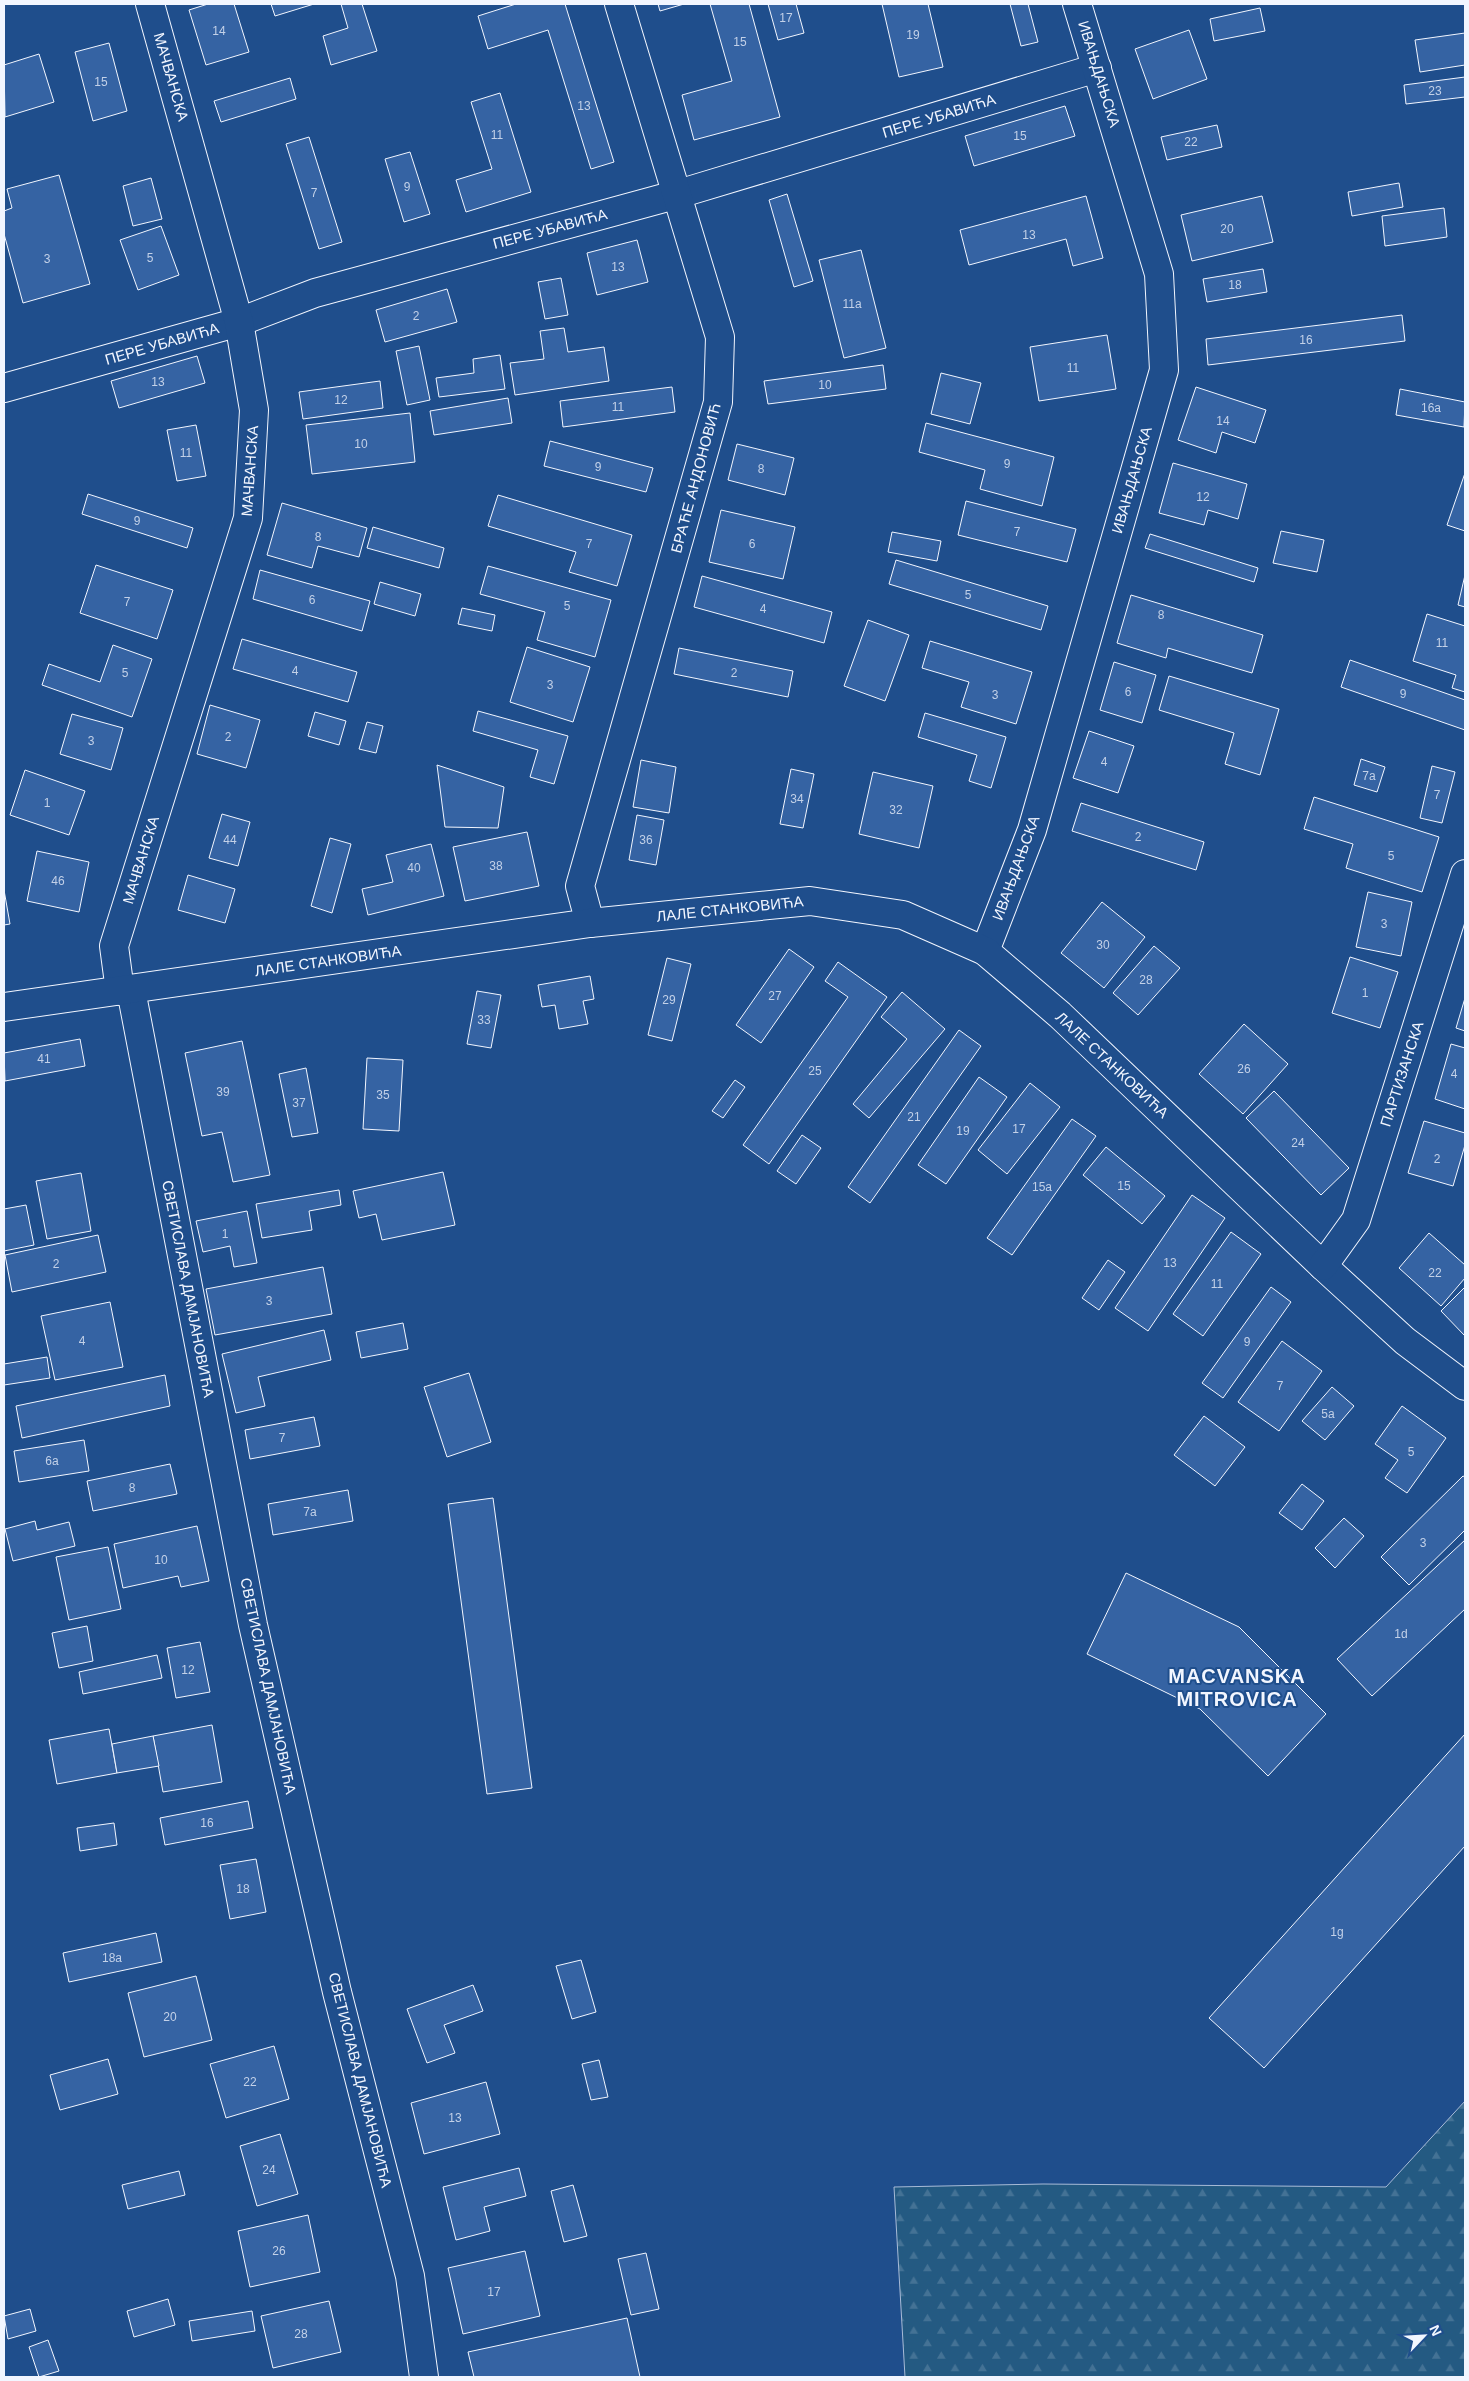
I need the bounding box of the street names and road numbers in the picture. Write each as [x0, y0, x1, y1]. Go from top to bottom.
street label: ИВАЊДАЊСКА [1075, 19, 1124, 129]
street label: МАЧВАНСКА [151, 31, 192, 123]
street label: ПЕРЕ УБАВИЋА [880, 90, 998, 141]
street label: ПЕРЕ УБАВИЋА [491, 205, 609, 252]
street label: ПЕРЕ УБАВИЋА [103, 319, 221, 368]
street label: БРАЋЕ АНДОНОВИЋ [667, 401, 724, 555]
street label: ИВАЊДАЊСКА [1108, 424, 1155, 535]
street label: МАЧВАНСКА [238, 425, 261, 517]
street label: ИВАЊДАЊСКА [989, 813, 1042, 923]
street label: МАЧВАНСКА [119, 814, 162, 906]
street label: ЛАЛЕ СТАНКОВИЋА [656, 892, 804, 925]
street label: ЛАЛЕ СТАНКОВИЋА [254, 942, 402, 979]
street label: ЛАЛЕ СТАНКОВИЋА [1052, 1008, 1172, 1121]
street label: ПАРТИЗАНСКА [1377, 1019, 1427, 1129]
street label: СВЕТИСЛАВА ДАМЈАНОВИЋА [159, 1179, 218, 1399]
street label: СВЕТИСЛАВА ДАМЈАНОВИЋА [237, 1576, 300, 1796]
street label: СВЕТИСЛАВА ДАМЈАНОВИЋА [326, 1971, 395, 2189]

